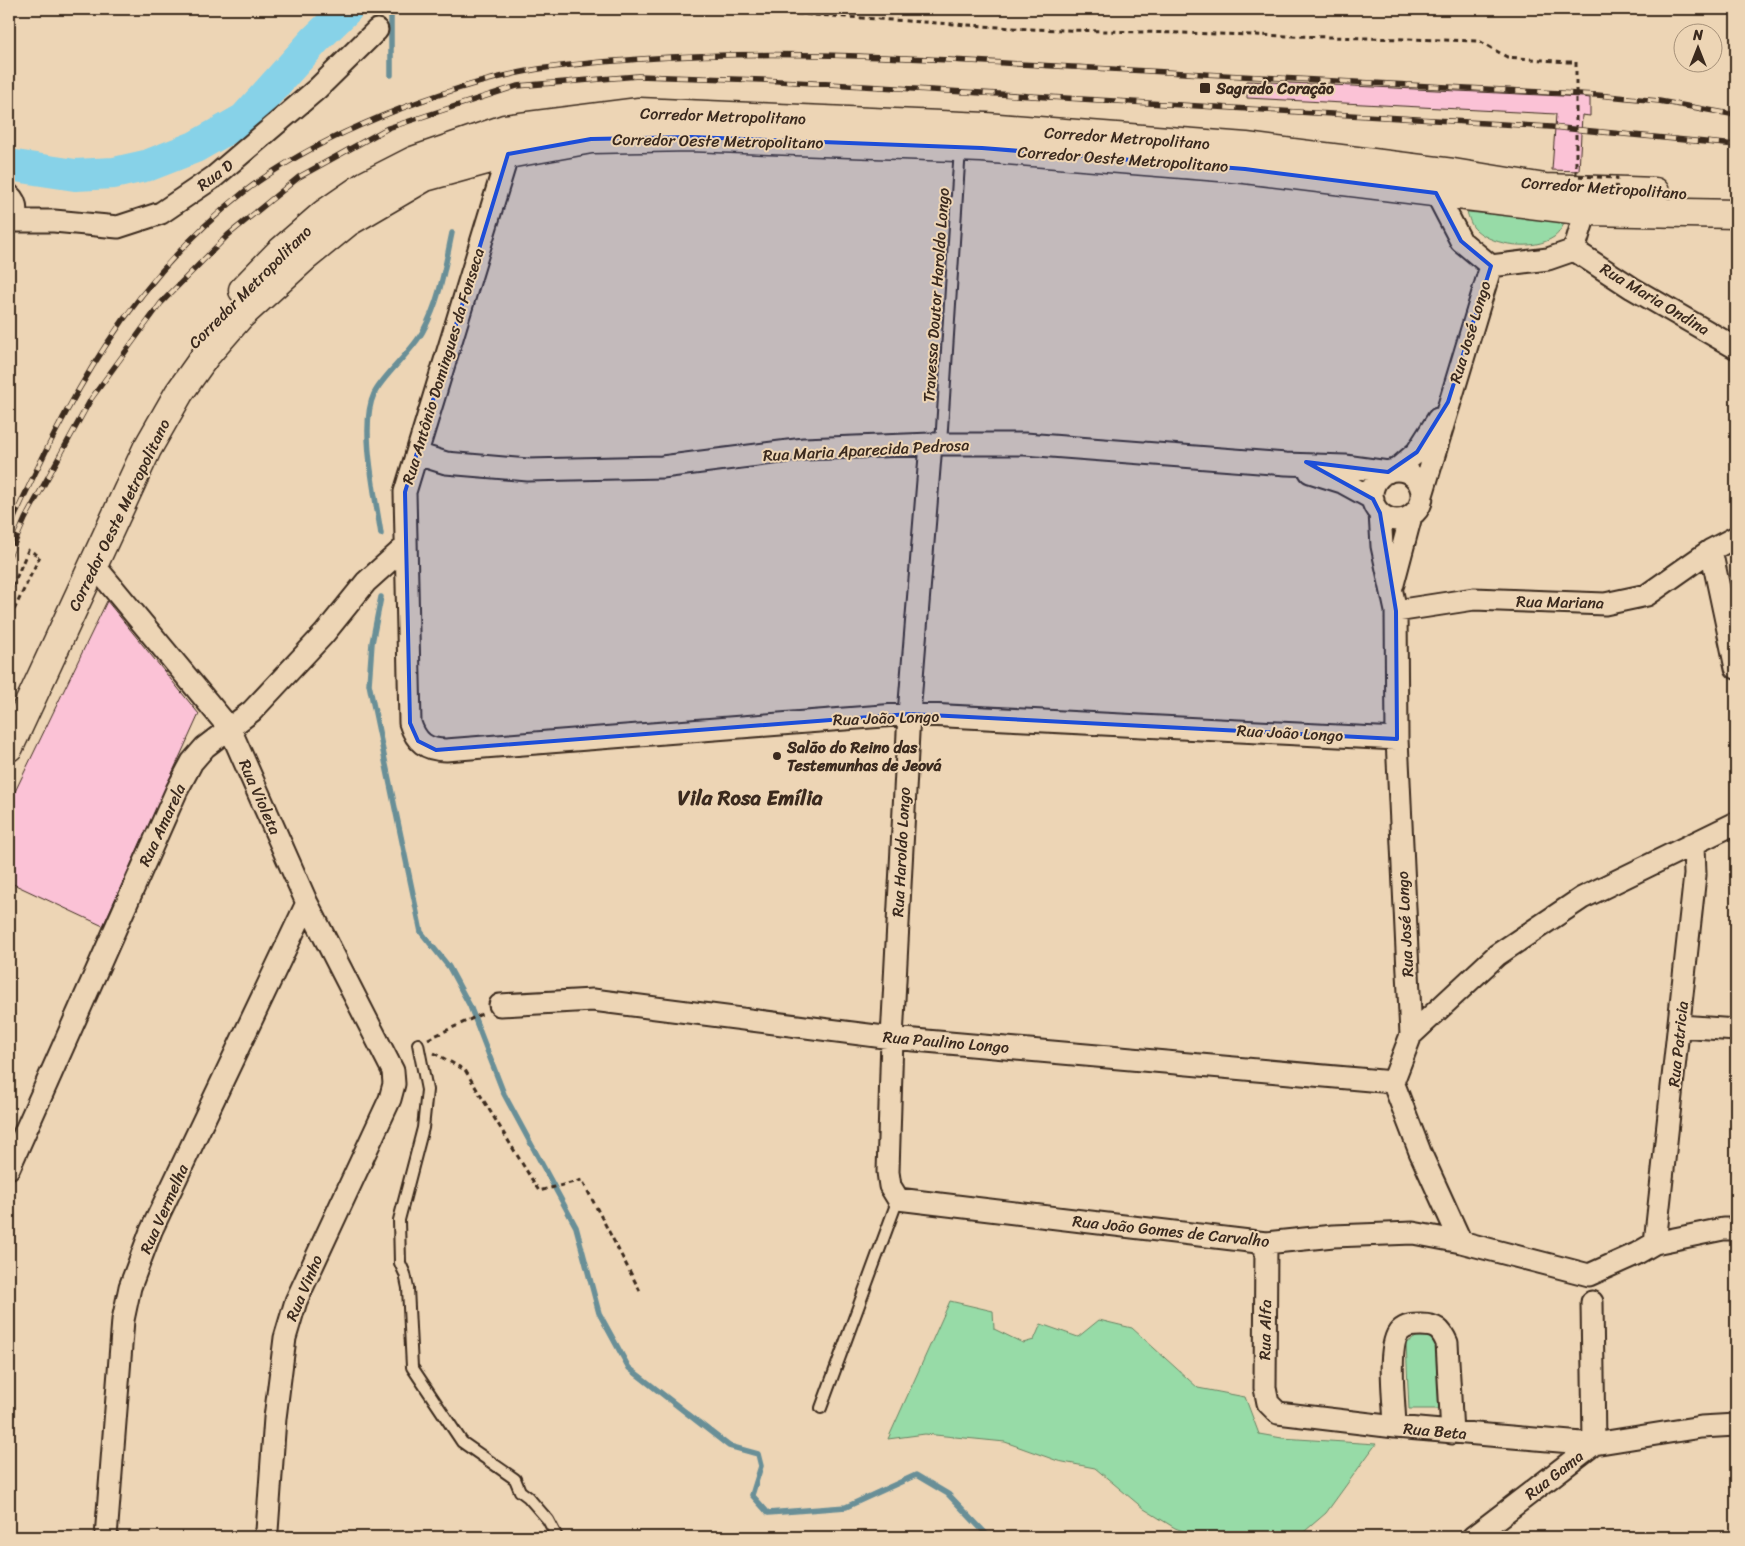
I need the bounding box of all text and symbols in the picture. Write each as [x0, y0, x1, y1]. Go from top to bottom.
north arrow [1672, 22, 1722, 72]
text: N [1692, 23, 1703, 48]
place label: Sagrado Coração [1215, 74, 1334, 103]
marker: Sagrado Coração [1198, 81, 1212, 95]
street label: Corredor Metropolitano [640, 99, 806, 133]
street label: Corredor Metropolitano [1043, 118, 1211, 158]
street label: Corredor Oeste Metropolitano [612, 125, 824, 157]
street label: Corredor Oeste Metropolitano [1017, 137, 1229, 181]
street label: Rua D [190, 151, 240, 199]
street label: Corredor Metropolitano [1520, 168, 1688, 208]
street label: Travessa Doutor Haroldo Longo [914, 187, 958, 403]
street label: Corredor Metropolitano [181, 218, 319, 356]
street label: Rua Antônio Domingues da Fonseca [393, 244, 493, 488]
street label: Rua Maria Ondina [1594, 255, 1716, 343]
street label: Rua José Longo [1441, 277, 1499, 387]
street label: Corredor Oeste Metropolitano [60, 414, 178, 616]
street label: Rua Maria Aparecida Pedrosa [762, 430, 970, 470]
street label: Rua Mariana [1516, 587, 1604, 617]
street label: Rua João Longo [832, 702, 940, 734]
street label: Rua João Longo [1236, 716, 1344, 750]
place label: Salão do Reino das Testemunhas de Jeová [786, 733, 942, 780]
marker: Salão do Reino das Testemunhas de Jeová [771, 750, 783, 762]
street label: Rua Violeta [230, 754, 290, 840]
street label: Rua Amarela [130, 778, 194, 871]
district label: Vila Rosa Emília [678, 779, 823, 817]
street label: Rua Haroldo Longo [883, 786, 919, 918]
street label: Rua José Longo [1388, 870, 1422, 978]
street label: Rua Patricia [1659, 1000, 1697, 1088]
street label: Rua Paulino Longo [882, 1022, 1010, 1062]
street label: Rua Vermelha [131, 1158, 197, 1259]
street label: Rua João Gomes de Carvalho [1071, 1206, 1271, 1256]
street label: Rua Vinho [277, 1250, 331, 1326]
street label: Rua Alfa [1250, 1299, 1280, 1361]
street label: Rua Beta [1402, 1414, 1468, 1448]
street label: Rua Gama [1518, 1442, 1590, 1508]

